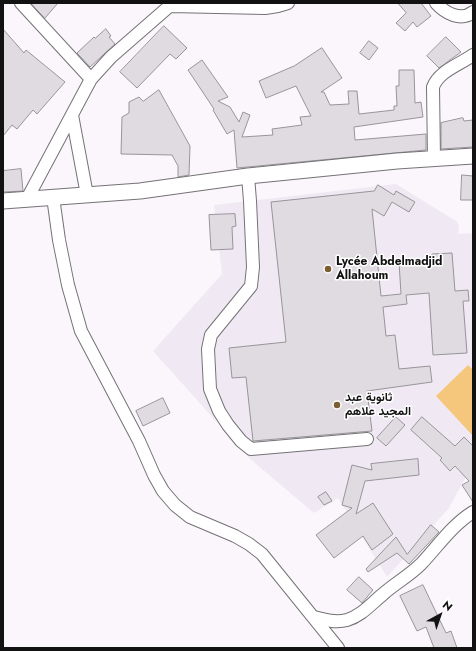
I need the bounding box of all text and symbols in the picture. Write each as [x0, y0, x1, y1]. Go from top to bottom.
place label: Lycée Abdelmadjid Allahoum [336, 255, 443, 283]
marker: Lycée Abdelmadjid Allahoum [323, 264, 333, 274]
place label: ثانوية عبد المجيد علاهم [345, 391, 411, 419]
marker: ثانوية عبد المجيد علاهم [332, 400, 342, 410]
north arrow [420, 595, 460, 635]
text: N [439, 597, 456, 615]

